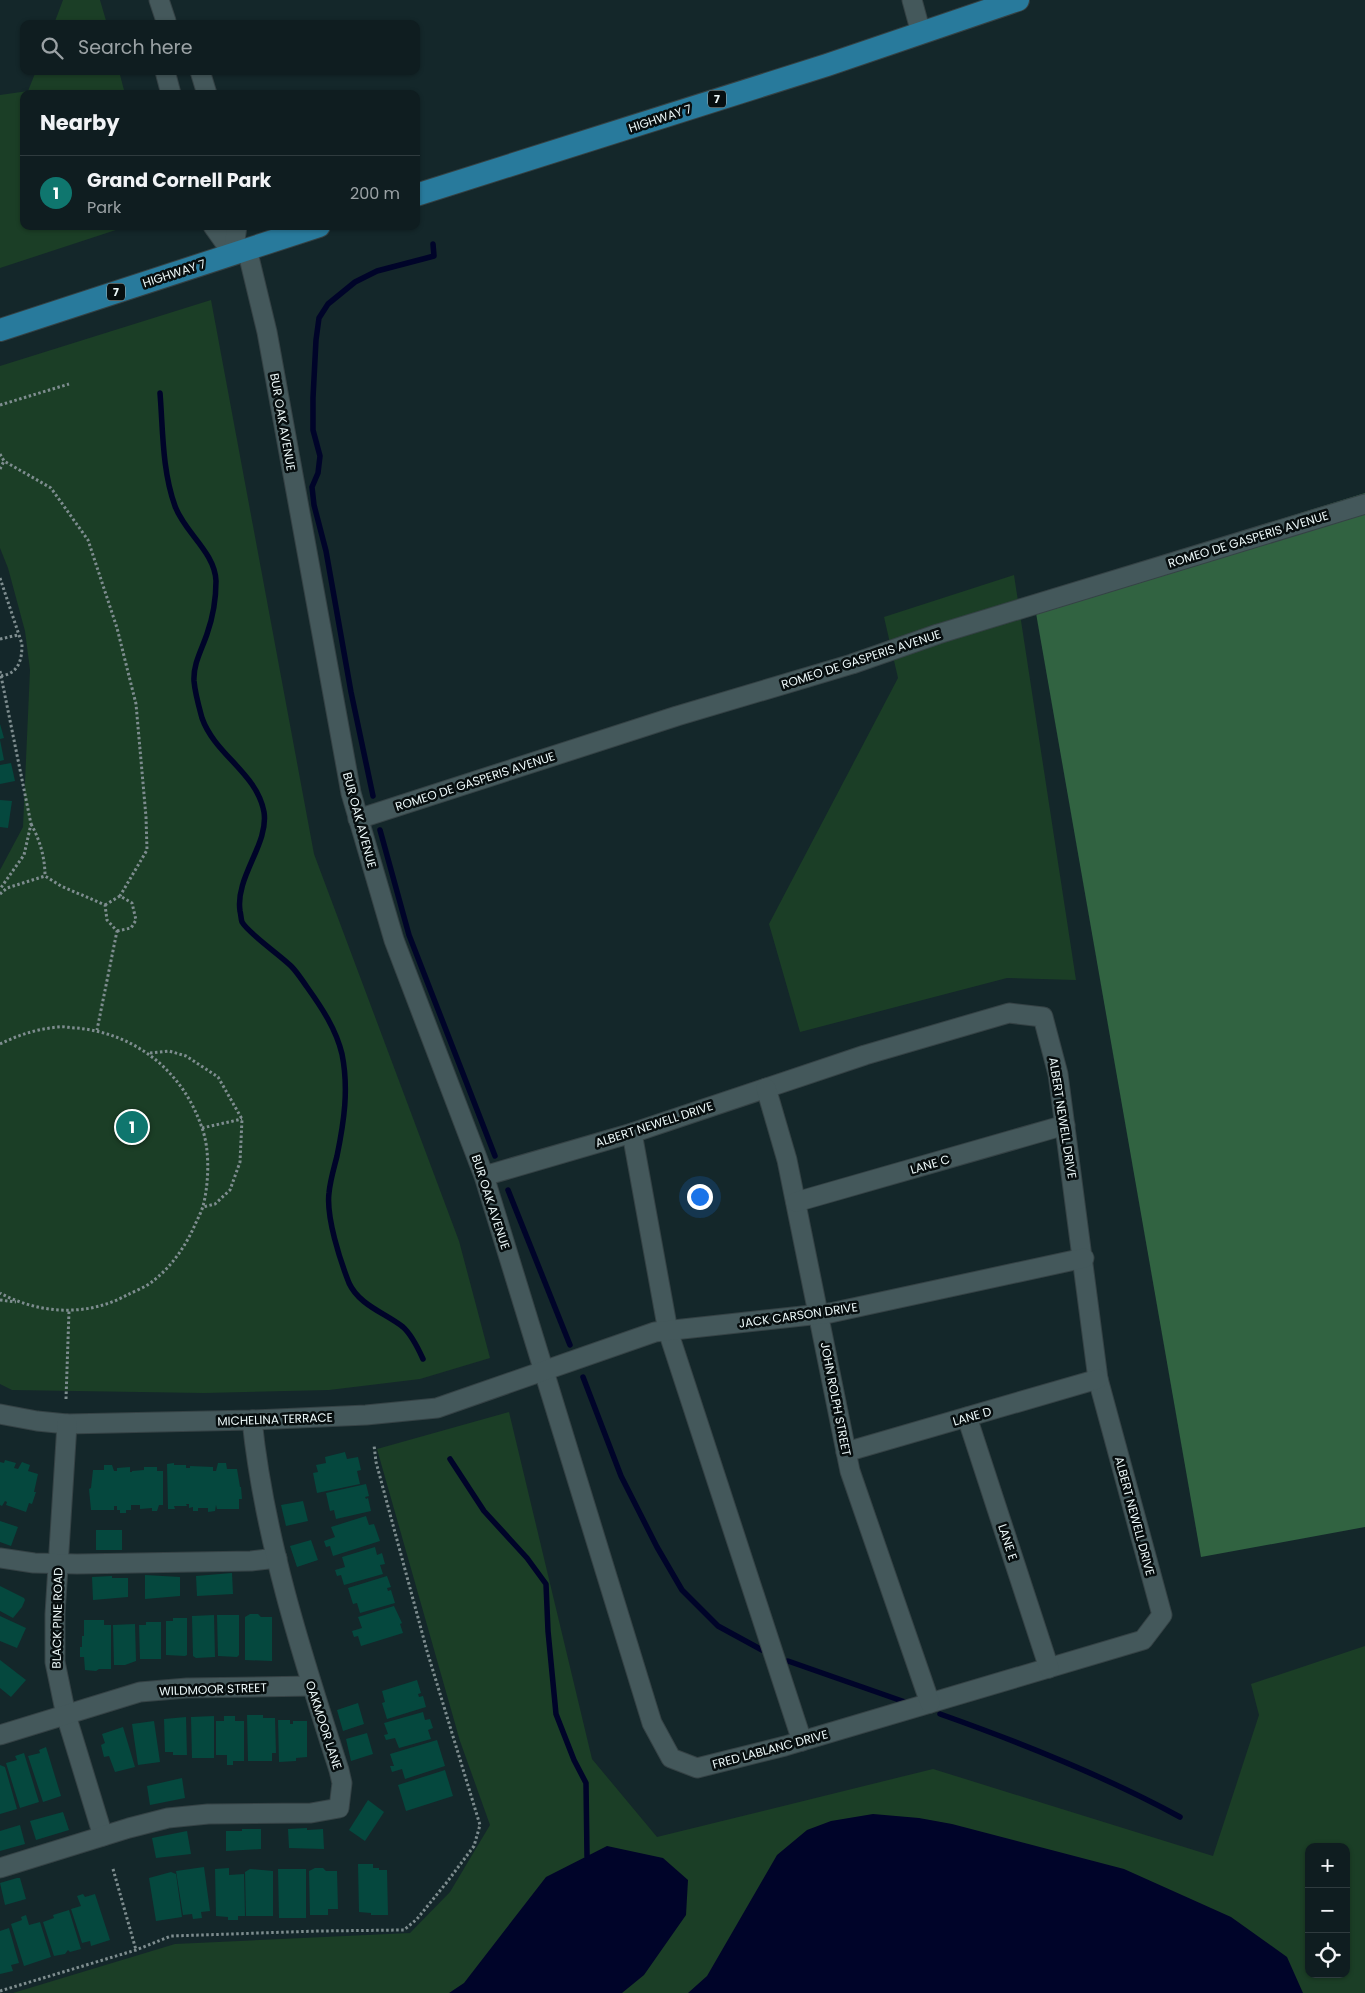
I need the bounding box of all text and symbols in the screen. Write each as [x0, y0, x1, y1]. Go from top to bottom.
search box [20, 20, 420, 75]
icon: search [38, 34, 66, 62]
text: Search here [78, 34, 192, 61]
road number: 7 [708, 90, 726, 108]
street label: HIGHWAY 7 [626, 100, 694, 136]
text: Nearby [40, 108, 120, 137]
text: Grand Cornell Park [87, 167, 271, 194]
text: 1 [53, 182, 59, 205]
text: 200 m [350, 182, 400, 205]
text: Park [87, 196, 121, 219]
street label: HIGHWAY 7 [140, 255, 208, 291]
road number: 7 [107, 284, 125, 300]
street label: BUR OAK AVENUE [266, 372, 300, 472]
street label: ROMEO DE GASPERIS AVENUE [1166, 506, 1330, 572]
street label: ROMEO DE GASPERIS AVENUE [779, 625, 943, 693]
street label: ROMEO DE GASPERIS AVENUE [393, 747, 557, 815]
street label: BUR OAK AVENUE [339, 770, 381, 870]
street label: ALBERT NEWELL DRIVE [1045, 1056, 1081, 1180]
street label: ALBERT NEWELL DRIVE [593, 1097, 715, 1151]
pin: 1 [116, 1108, 148, 1146]
street label: LANE C [908, 1150, 952, 1178]
street label: BUR OAK AVENUE [468, 1152, 514, 1252]
your location [687, 1184, 713, 1210]
street label: JACK CARSON DRIVE [737, 1298, 859, 1332]
street label: JOHN ROLPH STREET [817, 1341, 855, 1458]
street label: LANE D [951, 1402, 993, 1430]
street label: MICHELINA TERRACE [217, 1408, 333, 1430]
street label: ALBERT NEWELL DRIVE [1111, 1454, 1159, 1578]
street label: LANE E [994, 1522, 1022, 1562]
street label: BLACK PINE ROAD [48, 1567, 66, 1669]
street label: OAKMOOR LANE [302, 1678, 346, 1772]
street label: WILDMOOR STREET [159, 1679, 268, 1699]
street label: FRED LABLANC DRIVE [710, 1725, 830, 1773]
map controls [1305, 1843, 1350, 1978]
button: + [1305, 1843, 1350, 1888]
button: − [1305, 1888, 1350, 1933]
button: locate [1305, 1933, 1350, 1978]

